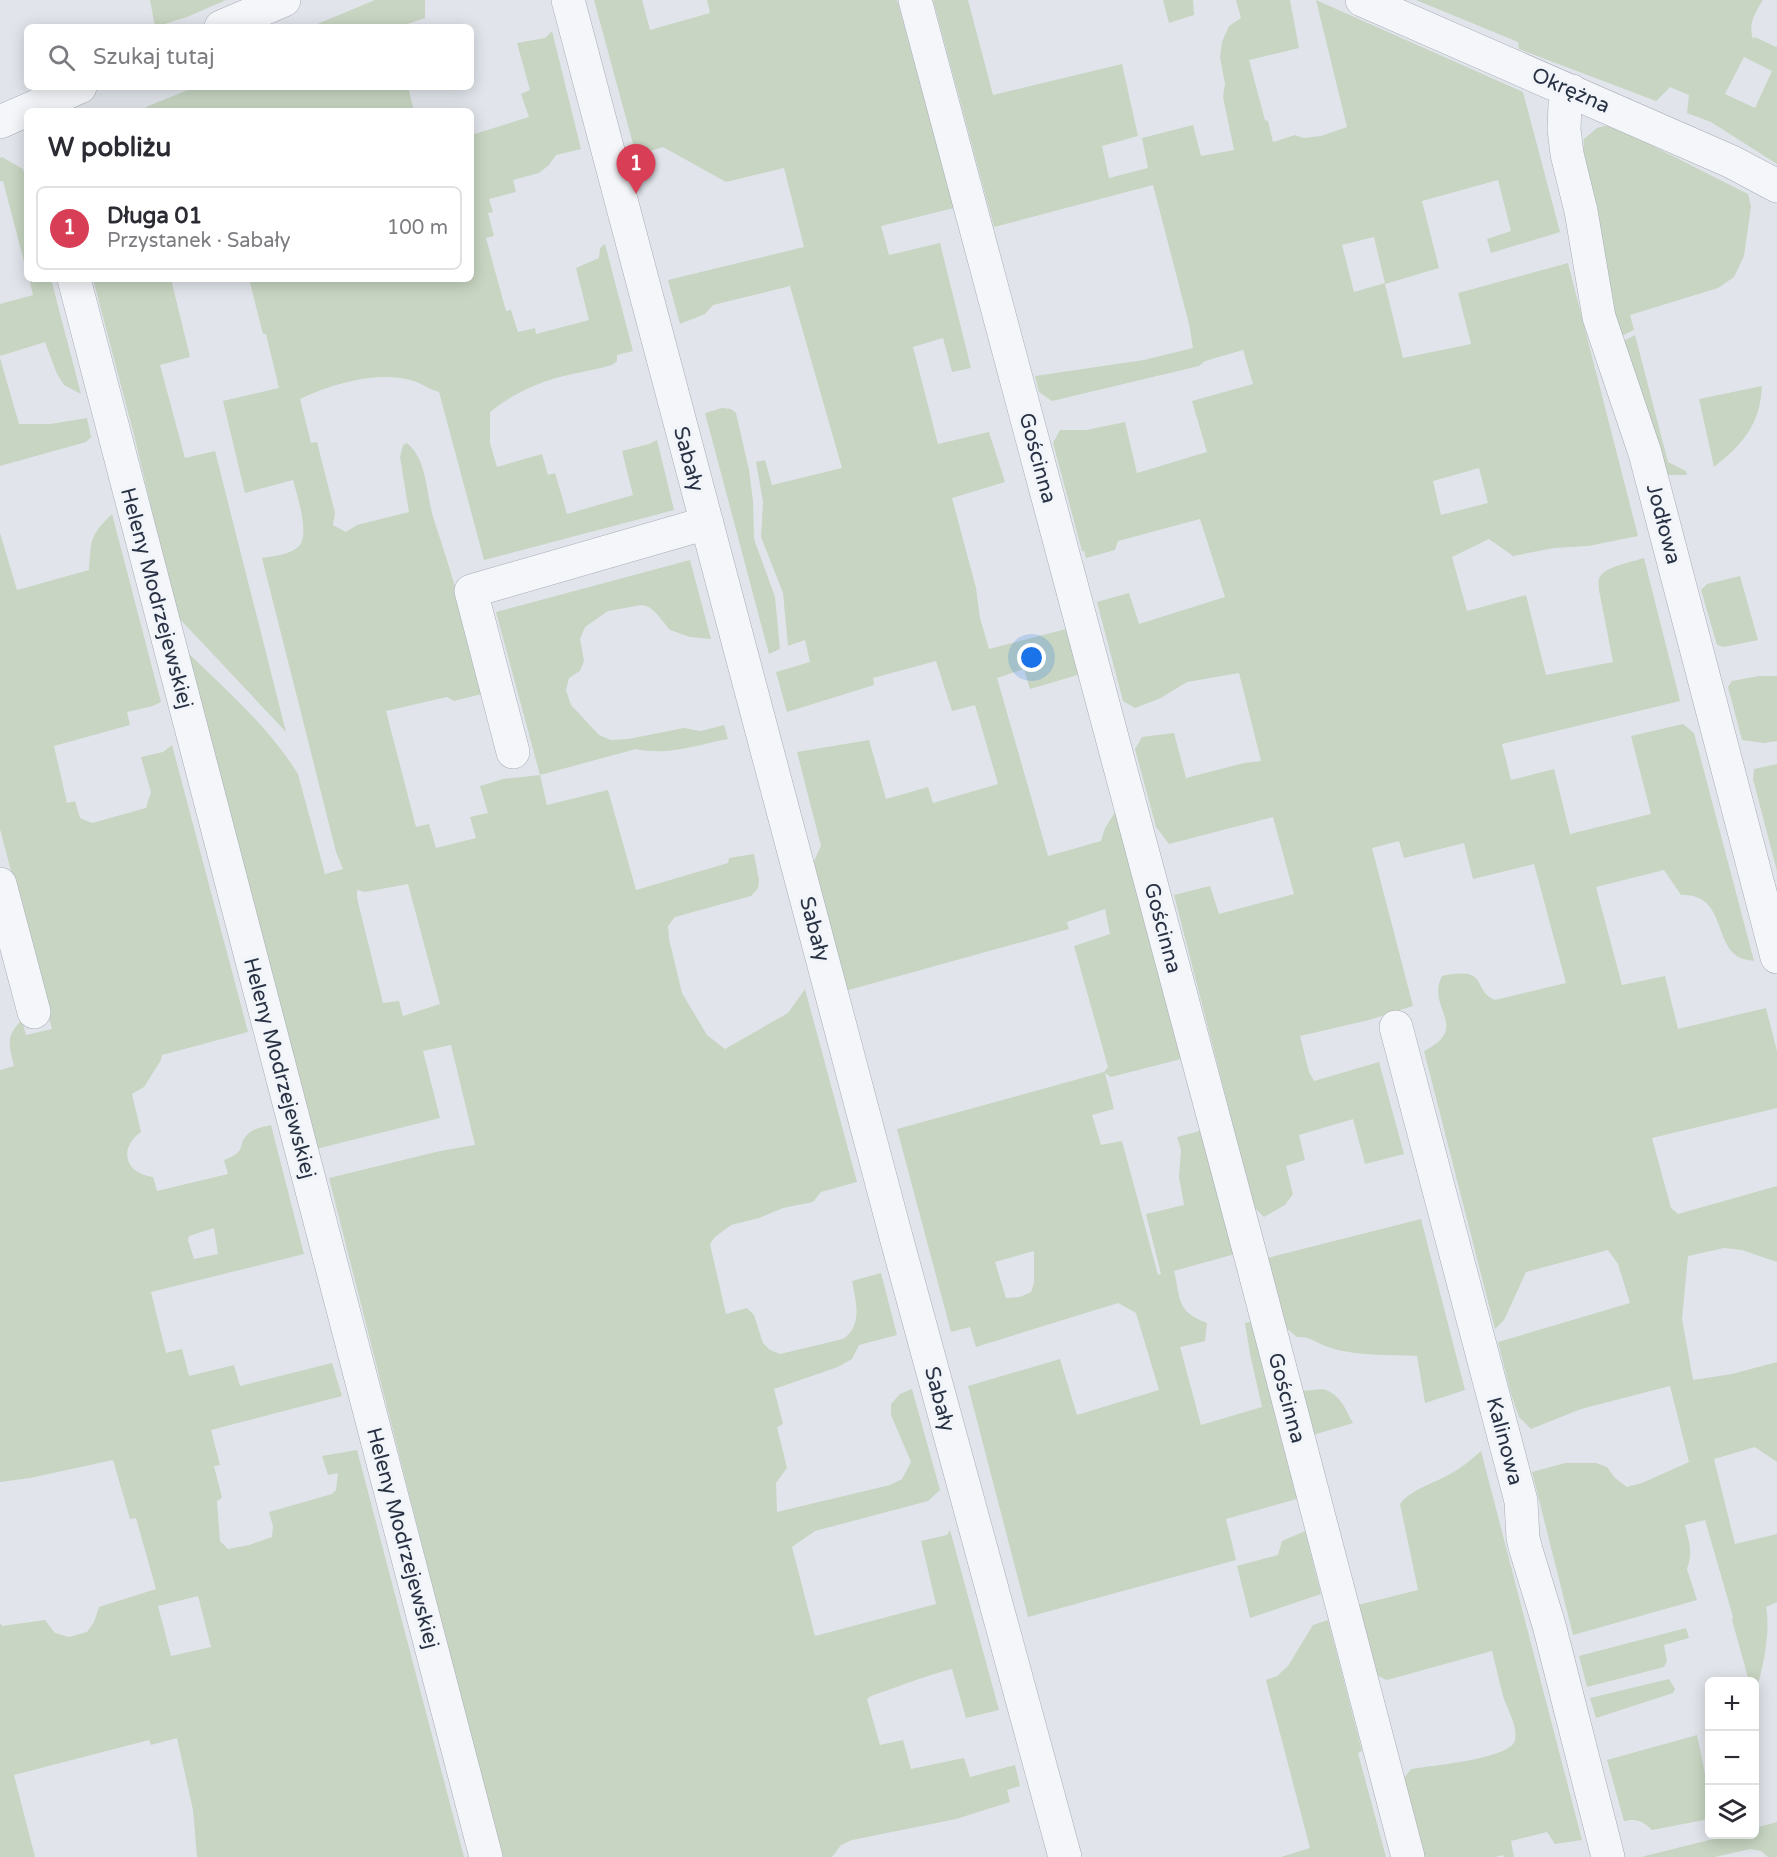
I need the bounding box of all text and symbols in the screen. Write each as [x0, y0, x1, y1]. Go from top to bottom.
search box [24, 24, 474, 90]
icon: search [45, 41, 78, 74]
text: Szukaj tutaj [93, 44, 215, 70]
street label: Okrężna [1528, 62, 1614, 119]
text: W pobliżu [48, 132, 171, 163]
pin: 1 [616, 144, 656, 194]
text: Długa 01 [107, 203, 202, 229]
text: 1 [63, 216, 76, 240]
text: 100 m [387, 216, 448, 240]
text: Przystanek · Sabały [107, 229, 290, 253]
street label: Gościnna [1013, 410, 1062, 506]
street label: Sabały [668, 424, 709, 494]
street label: Jodłowa [1641, 481, 1686, 567]
street label: Heleny Modrzejewskiej [115, 485, 198, 711]
your location [1017, 643, 1046, 672]
street label: Gościnna [1138, 880, 1187, 976]
street label: Sabały [794, 894, 835, 964]
street label: Heleny Modrzejewskiej [238, 955, 321, 1181]
street label: Gościnna [1262, 1350, 1311, 1446]
street label: Sabały [919, 1364, 960, 1434]
street label: Kalinowa [1481, 1394, 1528, 1488]
street label: Heleny Modrzejewskiej [361, 1425, 444, 1651]
map controls [1705, 1677, 1759, 1839]
button: + [1705, 1677, 1759, 1731]
button: − [1705, 1731, 1759, 1785]
button: layers [1705, 1785, 1759, 1839]

